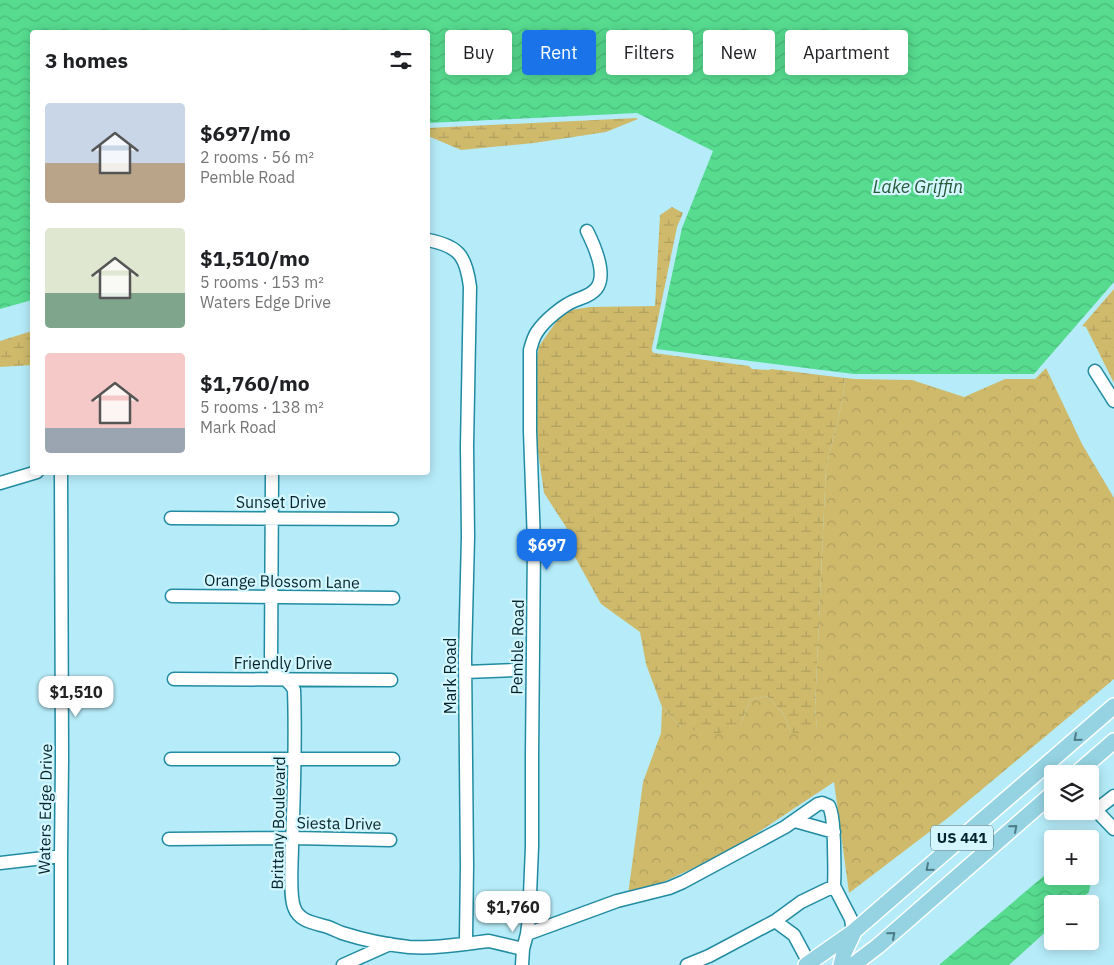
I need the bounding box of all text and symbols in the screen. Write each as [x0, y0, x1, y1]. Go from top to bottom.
chip: Buy [445, 30, 512, 75]
chip: Rent [522, 30, 596, 75]
chip: Filters [606, 30, 693, 75]
chip: New [703, 30, 775, 75]
chip: Apartment [785, 30, 908, 75]
text: 3 homes [45, 46, 128, 74]
icon: filters [387, 46, 415, 74]
text: $697/mo [200, 119, 291, 147]
icon: home [85, 123, 145, 183]
text: 2 rooms · 56 m² [200, 147, 314, 167]
text: Pemble Road [200, 167, 295, 187]
water label: Lake Griffin [873, 175, 963, 198]
text: $1,510/mo [200, 244, 310, 272]
icon: home [85, 248, 145, 308]
text: 5 rooms · 153 m² [200, 272, 324, 292]
text: Waters Edge Drive [200, 292, 331, 312]
text: $1,760/mo [200, 369, 310, 397]
icon: home [85, 373, 145, 433]
text: 5 rooms · 138 m² [200, 397, 324, 417]
text: Mark Road [200, 417, 276, 437]
street label: Sunset Drive [236, 492, 327, 512]
pin: $697 [517, 528, 577, 571]
text: $697 [528, 535, 566, 555]
street label: Orange Blossom Lane [204, 570, 360, 592]
street label: Pemble Road [506, 599, 528, 695]
street label: Mark Road [440, 638, 460, 714]
street label: Friendly Drive [234, 653, 333, 673]
pin: $1,510 [35, 676, 117, 718]
text: $1,510 [50, 682, 102, 702]
one-way arrow [1074, 732, 1083, 741]
street label: Waters Edge Drive [34, 743, 56, 875]
street label: Brittany Boulevard [267, 756, 289, 890]
map controls [1044, 765, 1099, 950]
button: layers [1044, 765, 1099, 820]
street label: Siesta Drive [296, 812, 382, 834]
one-way arrow [1008, 825, 1017, 834]
road number: US 441 [931, 826, 993, 850]
button: + [1044, 830, 1099, 885]
one-way arrow [925, 862, 934, 871]
pin: $1,760 [472, 890, 554, 933]
button: − [1044, 895, 1099, 950]
text: $1,760 [487, 897, 539, 917]
one-way arrow [886, 931, 895, 940]

